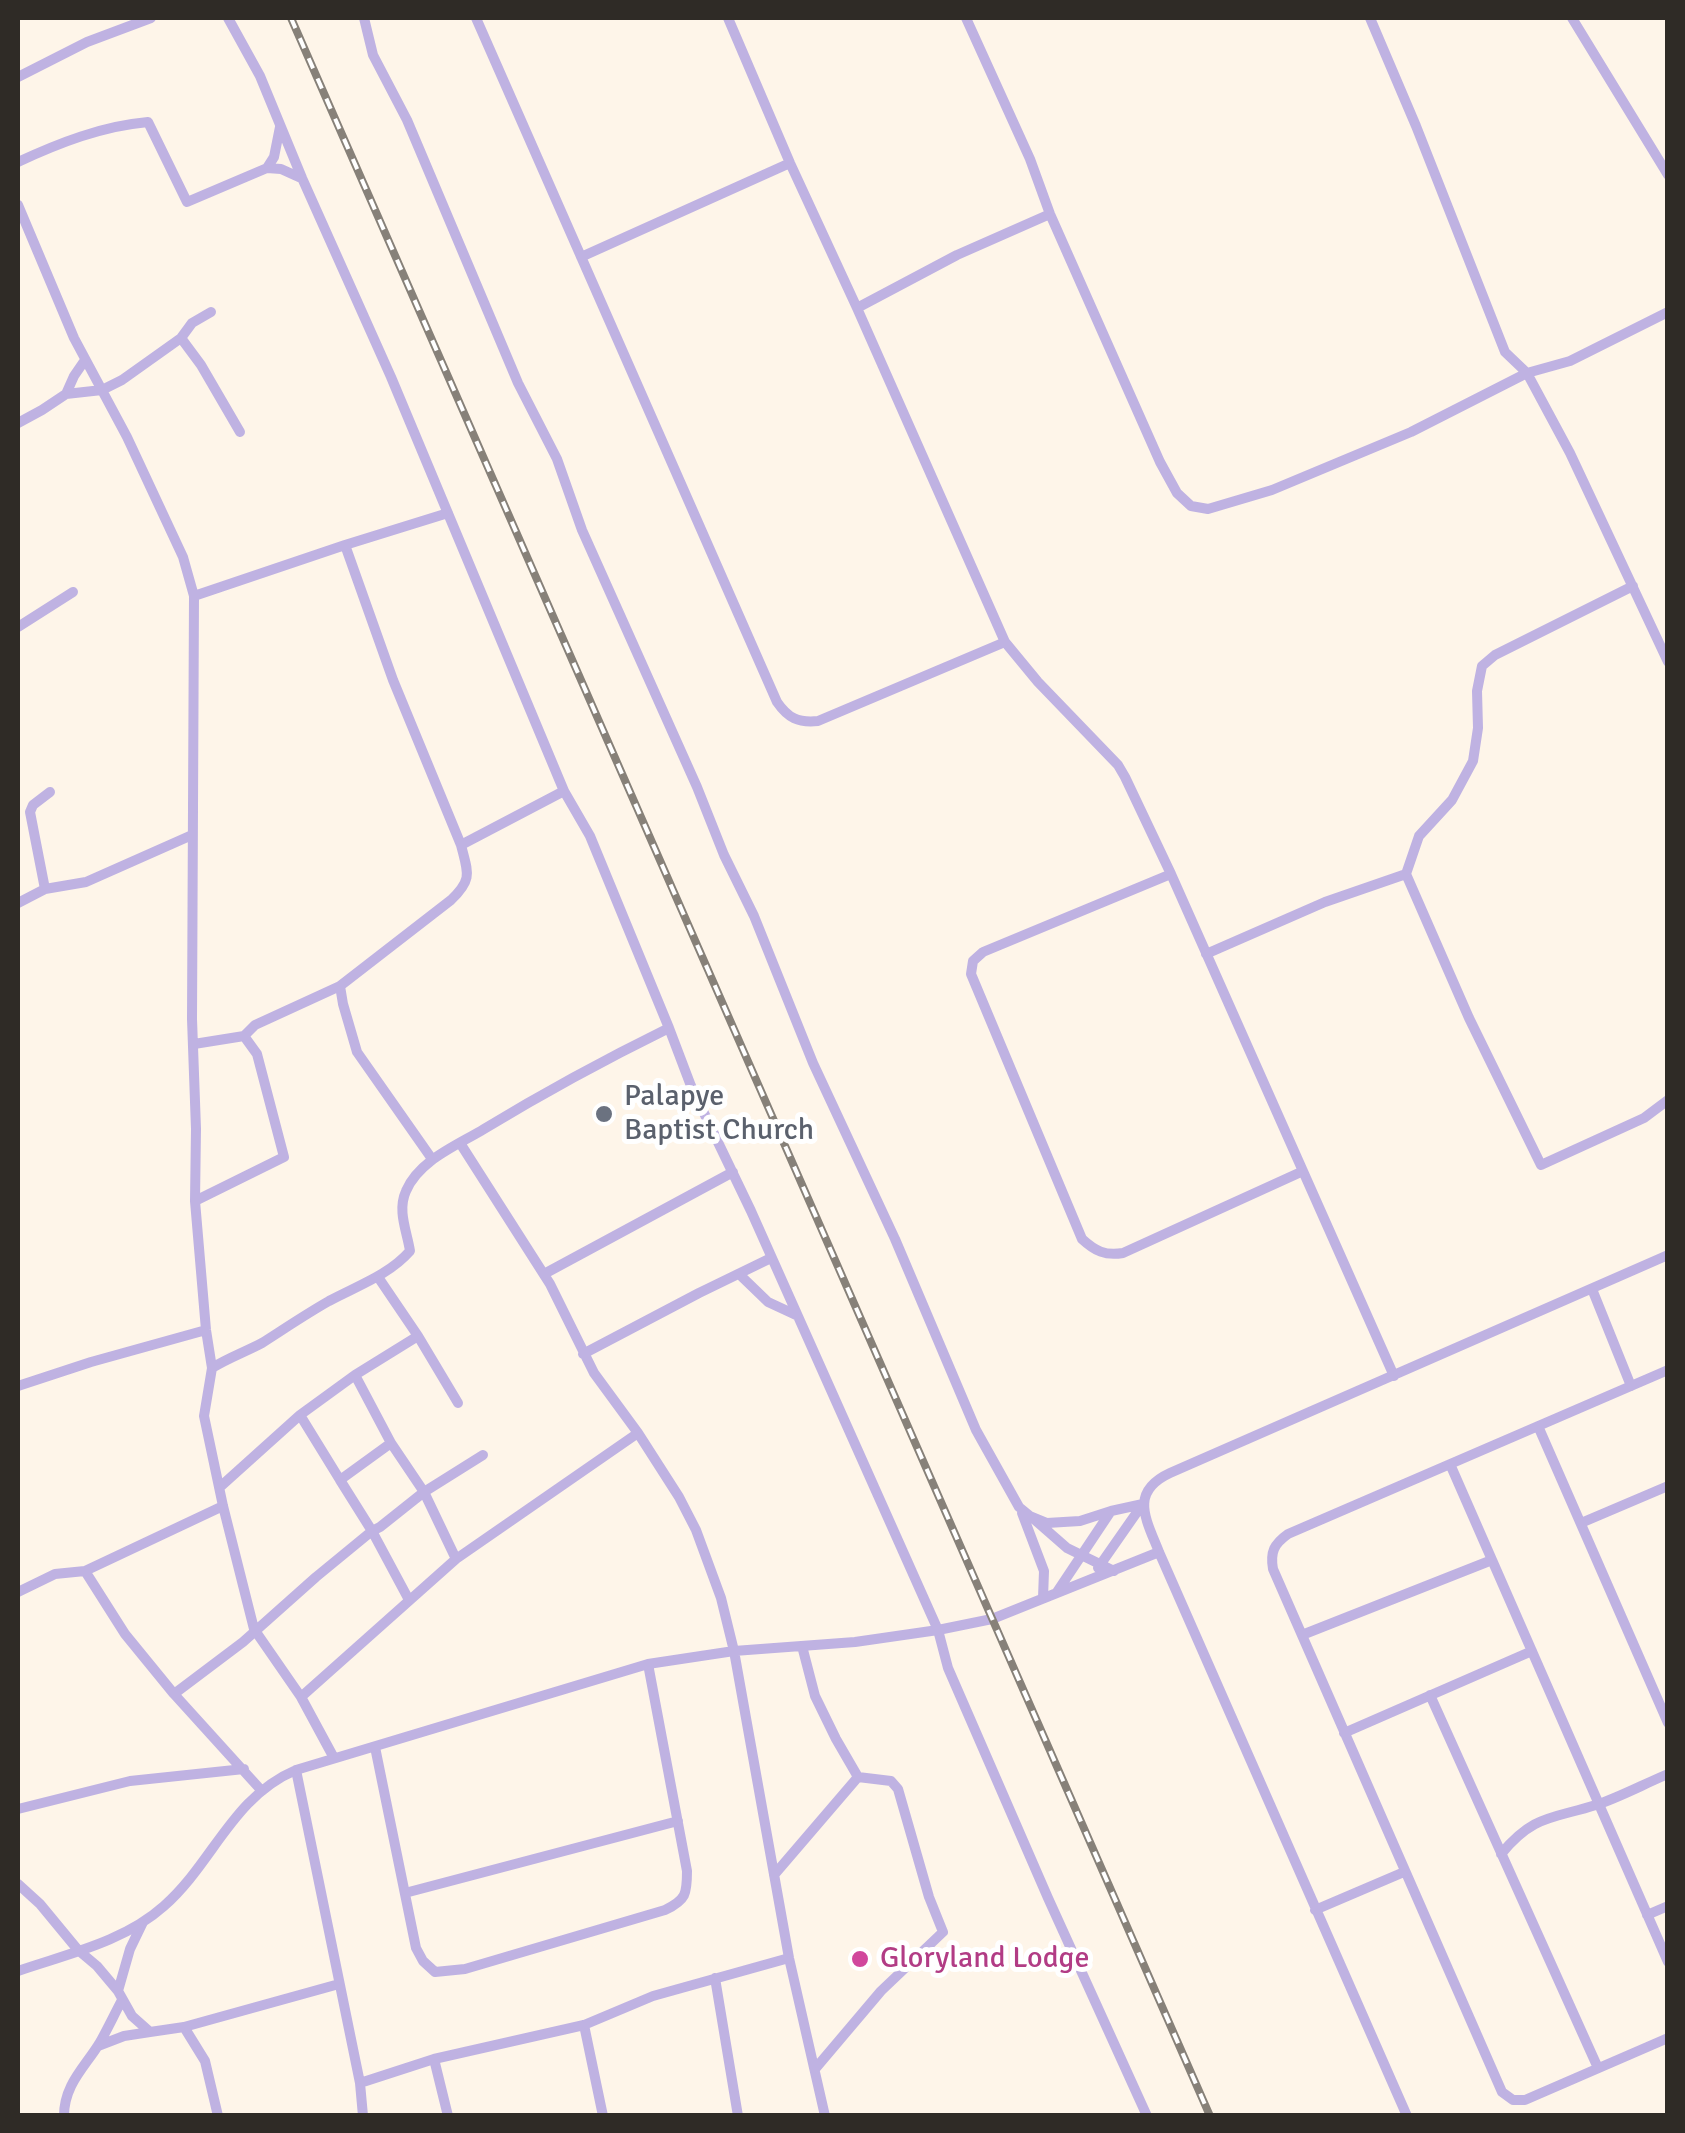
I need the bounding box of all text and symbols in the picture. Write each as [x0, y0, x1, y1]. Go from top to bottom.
place label: Palapye Baptist Church [624, 1079, 814, 1150]
marker: Palapye Baptist Church [593, 1103, 615, 1125]
place label: Gloryland Lodge [880, 1941, 1089, 1977]
marker: Gloryland Lodge [849, 1948, 871, 1970]

